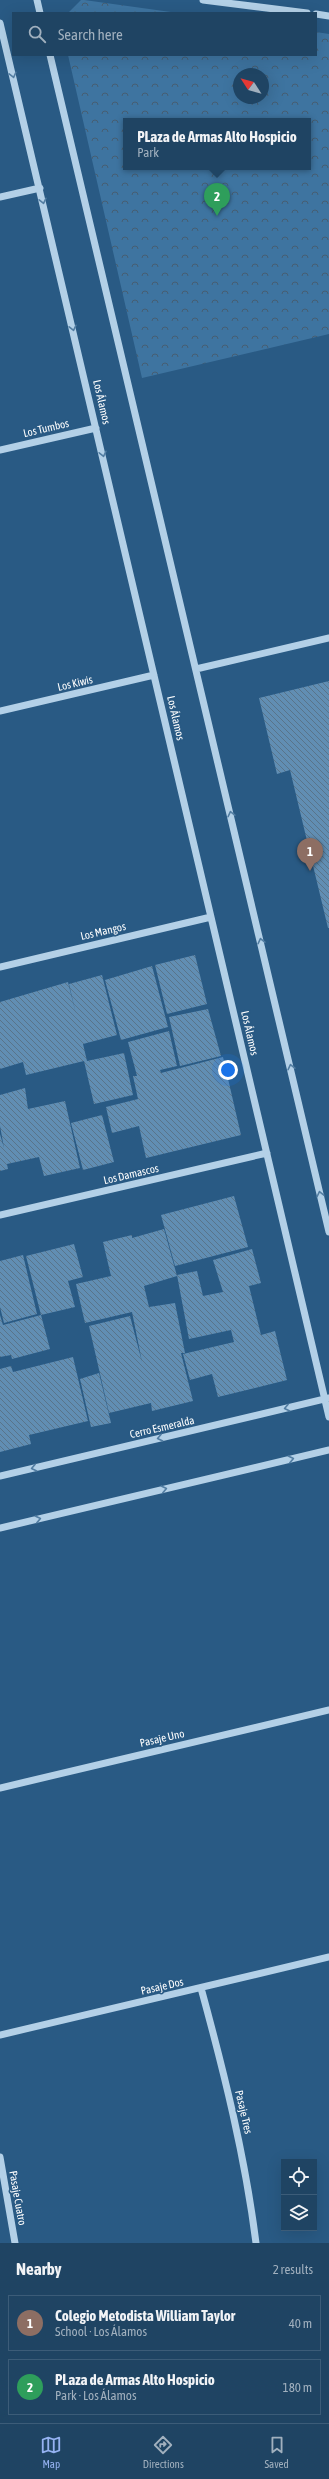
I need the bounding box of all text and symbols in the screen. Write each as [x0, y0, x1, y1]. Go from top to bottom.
search box [12, 12, 317, 56]
icon: search [26, 23, 48, 45]
text: Search here [58, 26, 123, 43]
north arrow [233, 68, 269, 104]
one-way arrow [8, 72, 16, 78]
popup [123, 118, 311, 170]
text: PLaza de Armas Alto Hospicio [137, 128, 297, 145]
text: Park [137, 145, 159, 160]
pin: 2 [204, 183, 230, 216]
one-way arrow [39, 198, 47, 204]
one-way arrow [68, 324, 76, 331]
street label: Los Álamos [91, 379, 113, 425]
street label: Los Tumbos [22, 417, 70, 439]
one-way arrow [98, 451, 106, 457]
street label: Los Kiwis [56, 673, 94, 693]
street label: Los Álamos [165, 695, 187, 741]
one-way arrow [227, 811, 235, 817]
pin: 1 [297, 838, 323, 871]
street label: Los Mangos [79, 920, 127, 942]
one-way arrow [257, 937, 265, 944]
street label: Los Álamos [239, 1010, 261, 1056]
your location [218, 1060, 238, 1080]
one-way arrow [287, 1064, 295, 1070]
street label: Los Damascos [102, 1162, 160, 1186]
one-way arrow [317, 1191, 325, 1197]
one-way arrow [284, 1403, 291, 1412]
street label: Cerro Esmeralda [129, 1414, 195, 1440]
one-way arrow [157, 1434, 164, 1442]
one-way arrow [288, 1456, 294, 1464]
one-way arrow [31, 1464, 37, 1472]
one-way arrow [161, 1485, 168, 1494]
one-way arrow [34, 1515, 41, 1524]
street label: Pasaje Uno [139, 1727, 185, 1749]
street label: Pasaje Dos [139, 1975, 185, 1997]
street label: Pasaje Tres [233, 2089, 255, 2135]
map controls [281, 2159, 317, 2231]
button: locate [281, 2159, 317, 2195]
street label: Pasaje Cuatro [7, 2170, 29, 2226]
button: layers [281, 2195, 317, 2231]
text: Nearby [16, 2259, 62, 2279]
text: 2 results [273, 2262, 313, 2277]
text: Colegio Metodista William Taylor [55, 2307, 235, 2324]
text: 1 [27, 2316, 33, 2331]
text: 40 m [289, 2316, 312, 2331]
text: School · Los Álamos [55, 2324, 147, 2339]
text: PLaza de Armas Alto Hospicio [55, 2371, 215, 2388]
text: 2 [27, 2380, 33, 2395]
text: 180 m [283, 2380, 312, 2395]
text: Park · Los Álamos [55, 2388, 136, 2403]
tab: Map [40, 2434, 62, 2470]
tab: Directions [143, 2434, 184, 2470]
tab: Saved [264, 2434, 289, 2470]

